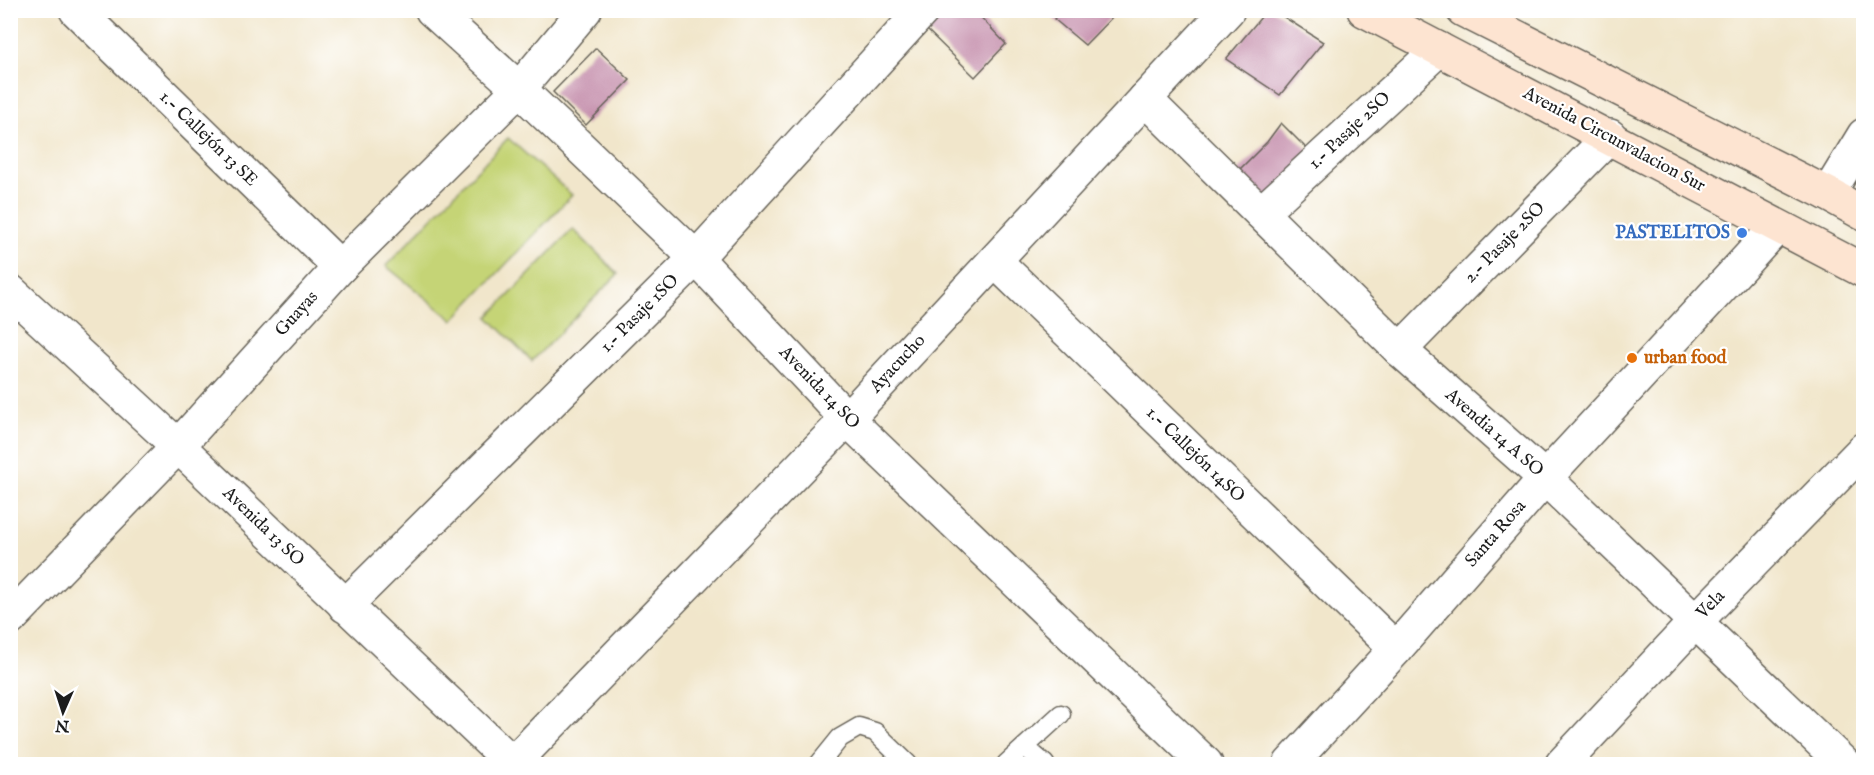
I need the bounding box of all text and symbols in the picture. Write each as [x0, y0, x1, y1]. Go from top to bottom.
street label: Avenida Circunvalacion Sur [1518, 82, 1710, 198]
street label: 1.- Callejón 13 SE [154, 86, 262, 192]
street label: 1.- Pasaje 2SO [1304, 87, 1396, 175]
street label: 2.- Pasaje 2SO [1459, 197, 1551, 289]
place label: PASTELITOS [1615, 222, 1730, 245]
marker: PASTELITOS [1735, 226, 1749, 240]
street label: 1.- Pasaje 1SO [596, 270, 684, 358]
street label: Guayas [270, 286, 324, 342]
street label: Ayacucho [864, 330, 931, 399]
street label: Avenida 14 SO [773, 341, 865, 435]
place label: urban food [1644, 347, 1727, 370]
marker: urban food [1625, 351, 1639, 365]
street label: Avendia 14 A SO [1439, 383, 1548, 482]
street label: 1.- Callejón 14SO [1141, 402, 1249, 508]
street label: Avenida 13 SO [216, 482, 309, 572]
street label: Santa Rosa [1460, 495, 1532, 572]
street label: Vela [1691, 585, 1730, 625]
north arrow [33, 682, 93, 742]
text: N [55, 715, 71, 735]

